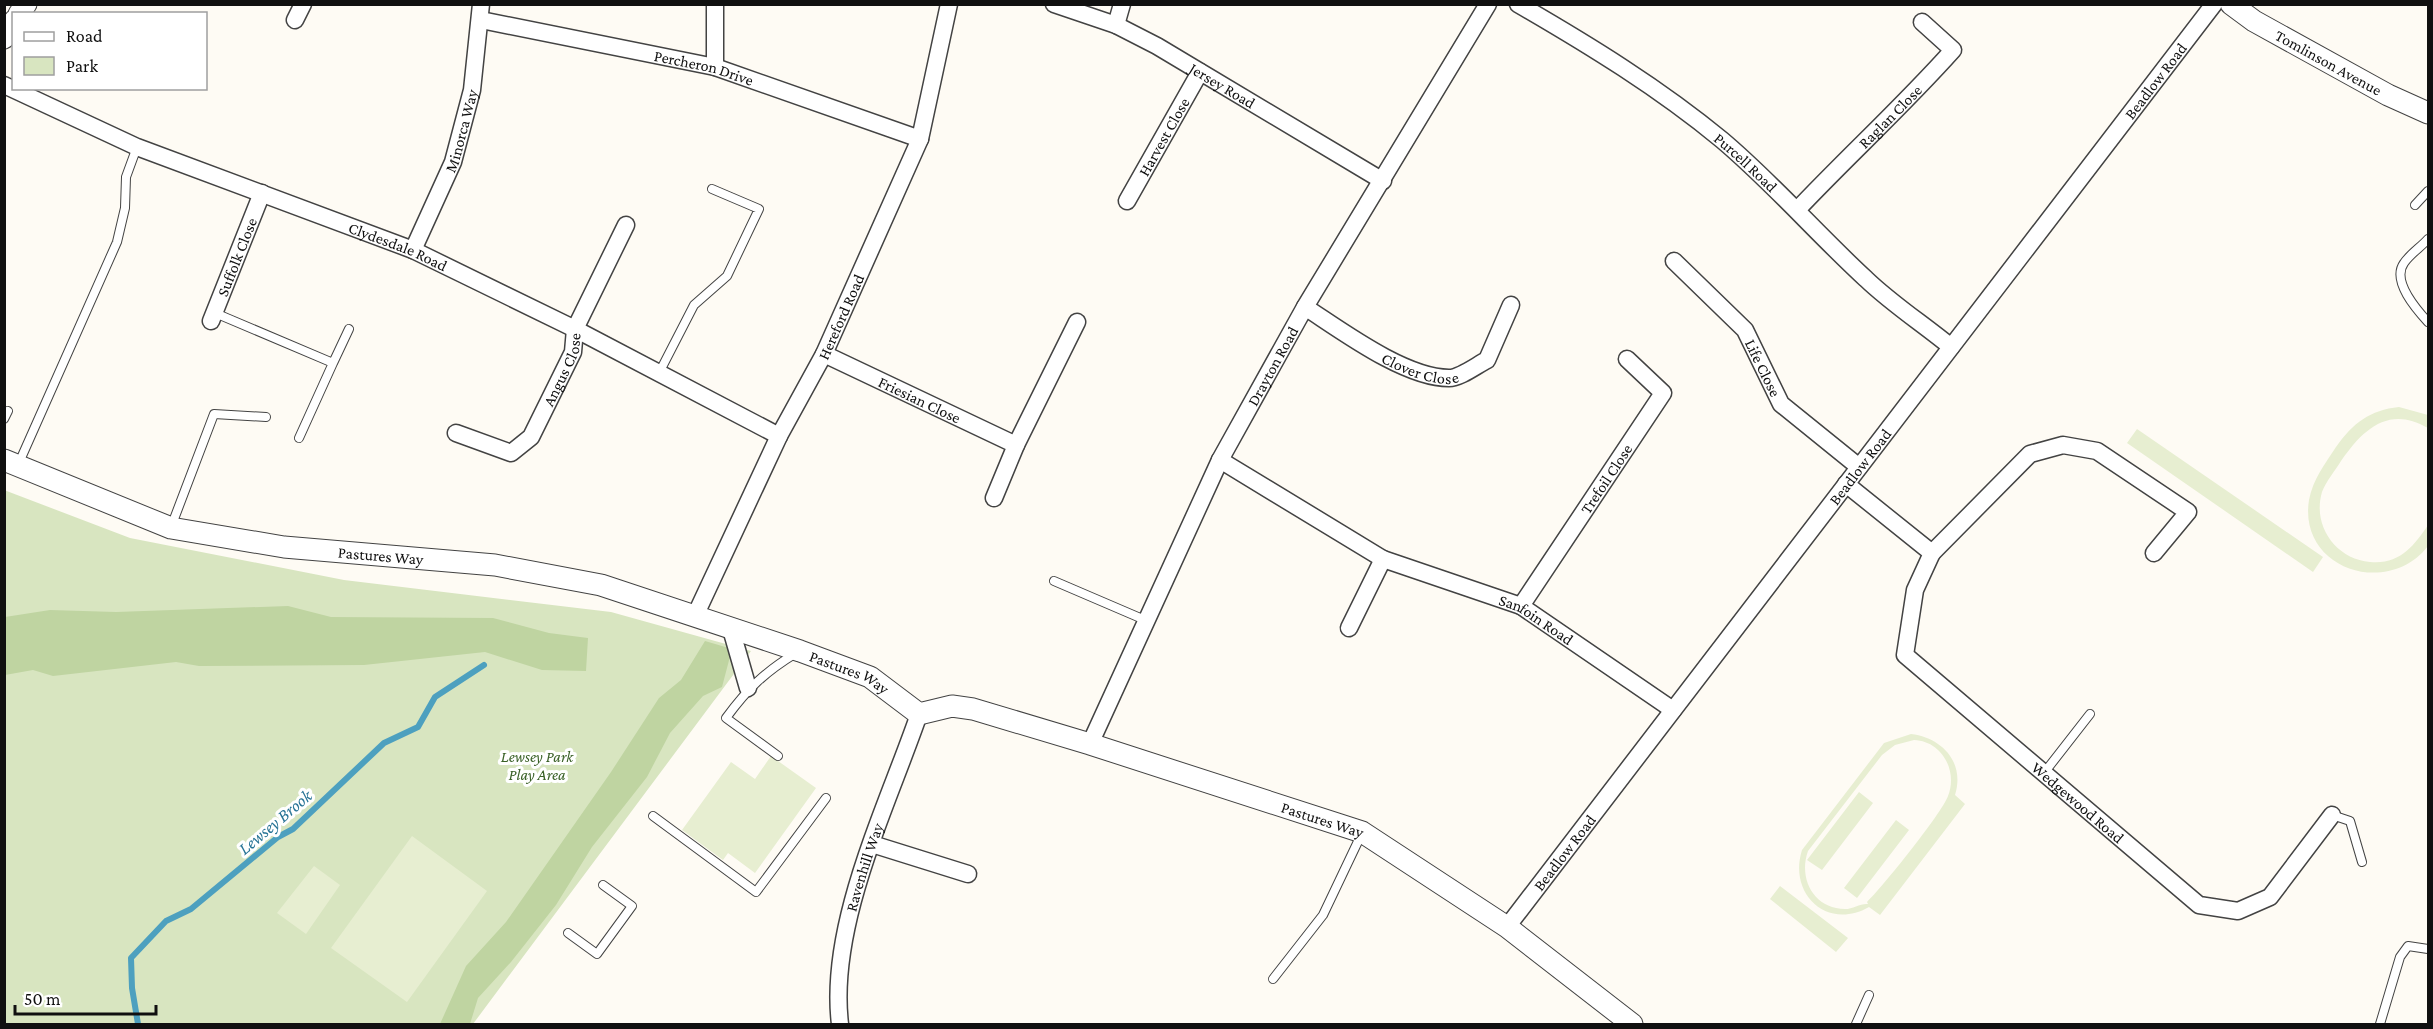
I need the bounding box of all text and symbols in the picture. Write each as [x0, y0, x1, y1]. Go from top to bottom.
legend [12, 12, 207, 90]
text: Road [66, 26, 103, 46]
street label: Tomlinson Avenue [2272, 27, 2385, 99]
street label: Beadlow Road [2121, 39, 2190, 122]
street label: Percheron Drive [653, 47, 756, 89]
text: Park [66, 56, 98, 76]
street label: Jersey Road [1184, 58, 1259, 112]
street label: Raglan Close [1855, 81, 1925, 152]
street label: Minorca Way [441, 87, 482, 175]
street label: Harvest Close [1135, 95, 1193, 179]
street label: Purcell Road [1711, 129, 1781, 196]
street label: Suffolk Close [214, 215, 260, 299]
street label: Clydesdale Road [346, 219, 450, 275]
street label: Hereford Road [815, 271, 868, 362]
street label: Drayton Road [1244, 323, 1302, 409]
street label: Angus Close [540, 332, 584, 409]
street label: Life Close [1742, 336, 1784, 399]
street label: Clover Close [1379, 349, 1460, 387]
street label: Friesian Close [876, 373, 963, 427]
street label: Beadlow Road [1826, 425, 1895, 508]
street label: Trefoil Close [1577, 441, 1636, 517]
street label: Pastures Way [337, 544, 425, 569]
street label: Sanfoin Road [1497, 591, 1577, 649]
street label: Pastures Way [807, 647, 893, 699]
park label: Lewsey Park Play Area [501, 748, 574, 784]
street label: Wedgewood Road [2028, 759, 2128, 847]
water label: Lewsey Brook [234, 785, 317, 858]
street label: Pastures Way [1279, 798, 1366, 842]
street label: Beadlow Road [1530, 811, 1599, 894]
street label: Ravenhill Way [842, 820, 888, 913]
scale bar [15, 978, 156, 1016]
text: 50 m [24, 989, 61, 1009]

